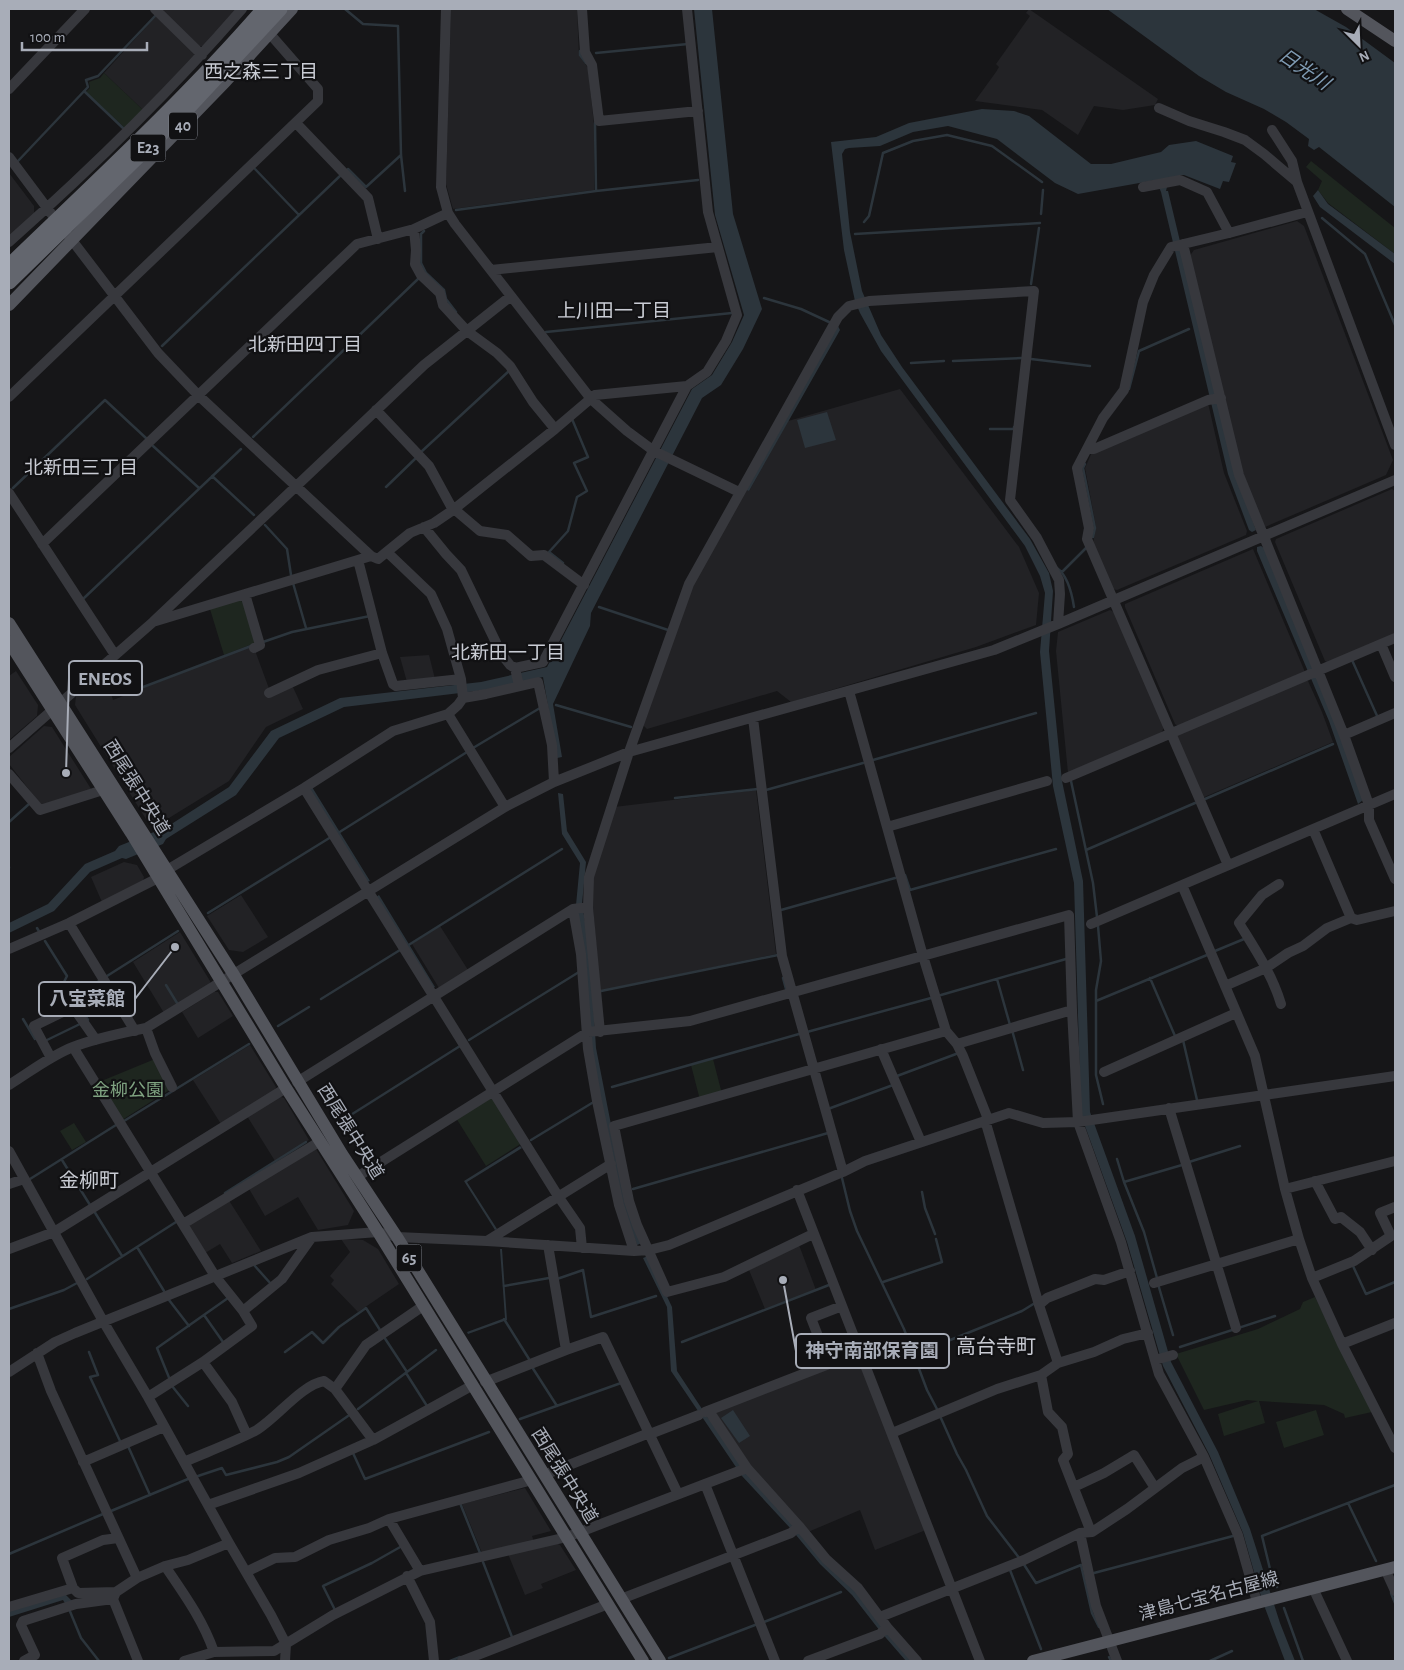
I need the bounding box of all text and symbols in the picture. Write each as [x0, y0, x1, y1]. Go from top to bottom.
scale bar [22, 20, 148, 52]
north arrow [1334, 20, 1384, 70]
text: 100 m [30, 30, 65, 45]
water label: 日光川 [1275, 45, 1335, 95]
text: N [1357, 48, 1371, 64]
district label: 西之森三丁目 [204, 61, 318, 82]
road number: 40 [169, 112, 197, 140]
road number: E23 [130, 134, 166, 162]
district label: 上川田一丁目 [557, 301, 671, 321]
district label: 北新田四丁目 [248, 335, 362, 355]
district label: 北新田三丁目 [24, 458, 138, 478]
district label: 北新田一丁目 [451, 643, 565, 663]
callout: ENEOS [69, 661, 142, 695]
text: ENEOS [78, 670, 132, 689]
street label: 西尾張中央道 [100, 736, 174, 839]
callout: 八宝菜館 [39, 982, 135, 1016]
text: 八宝菜館 [49, 989, 125, 1009]
street label: 西尾張中央道 [314, 1080, 388, 1183]
park label: 金柳公園 [92, 1081, 164, 1100]
district label: 金柳町 [59, 1170, 119, 1191]
road number: 65 [396, 1244, 422, 1272]
callout: 神守南部保育園 [796, 1334, 949, 1368]
district label: 高台寺町 [956, 1336, 1036, 1357]
text: 神守南部保育園 [805, 1340, 939, 1361]
street label: 西尾張中央道 [528, 1424, 602, 1527]
street label: 津島七宝名古屋線 [1137, 1568, 1281, 1624]

